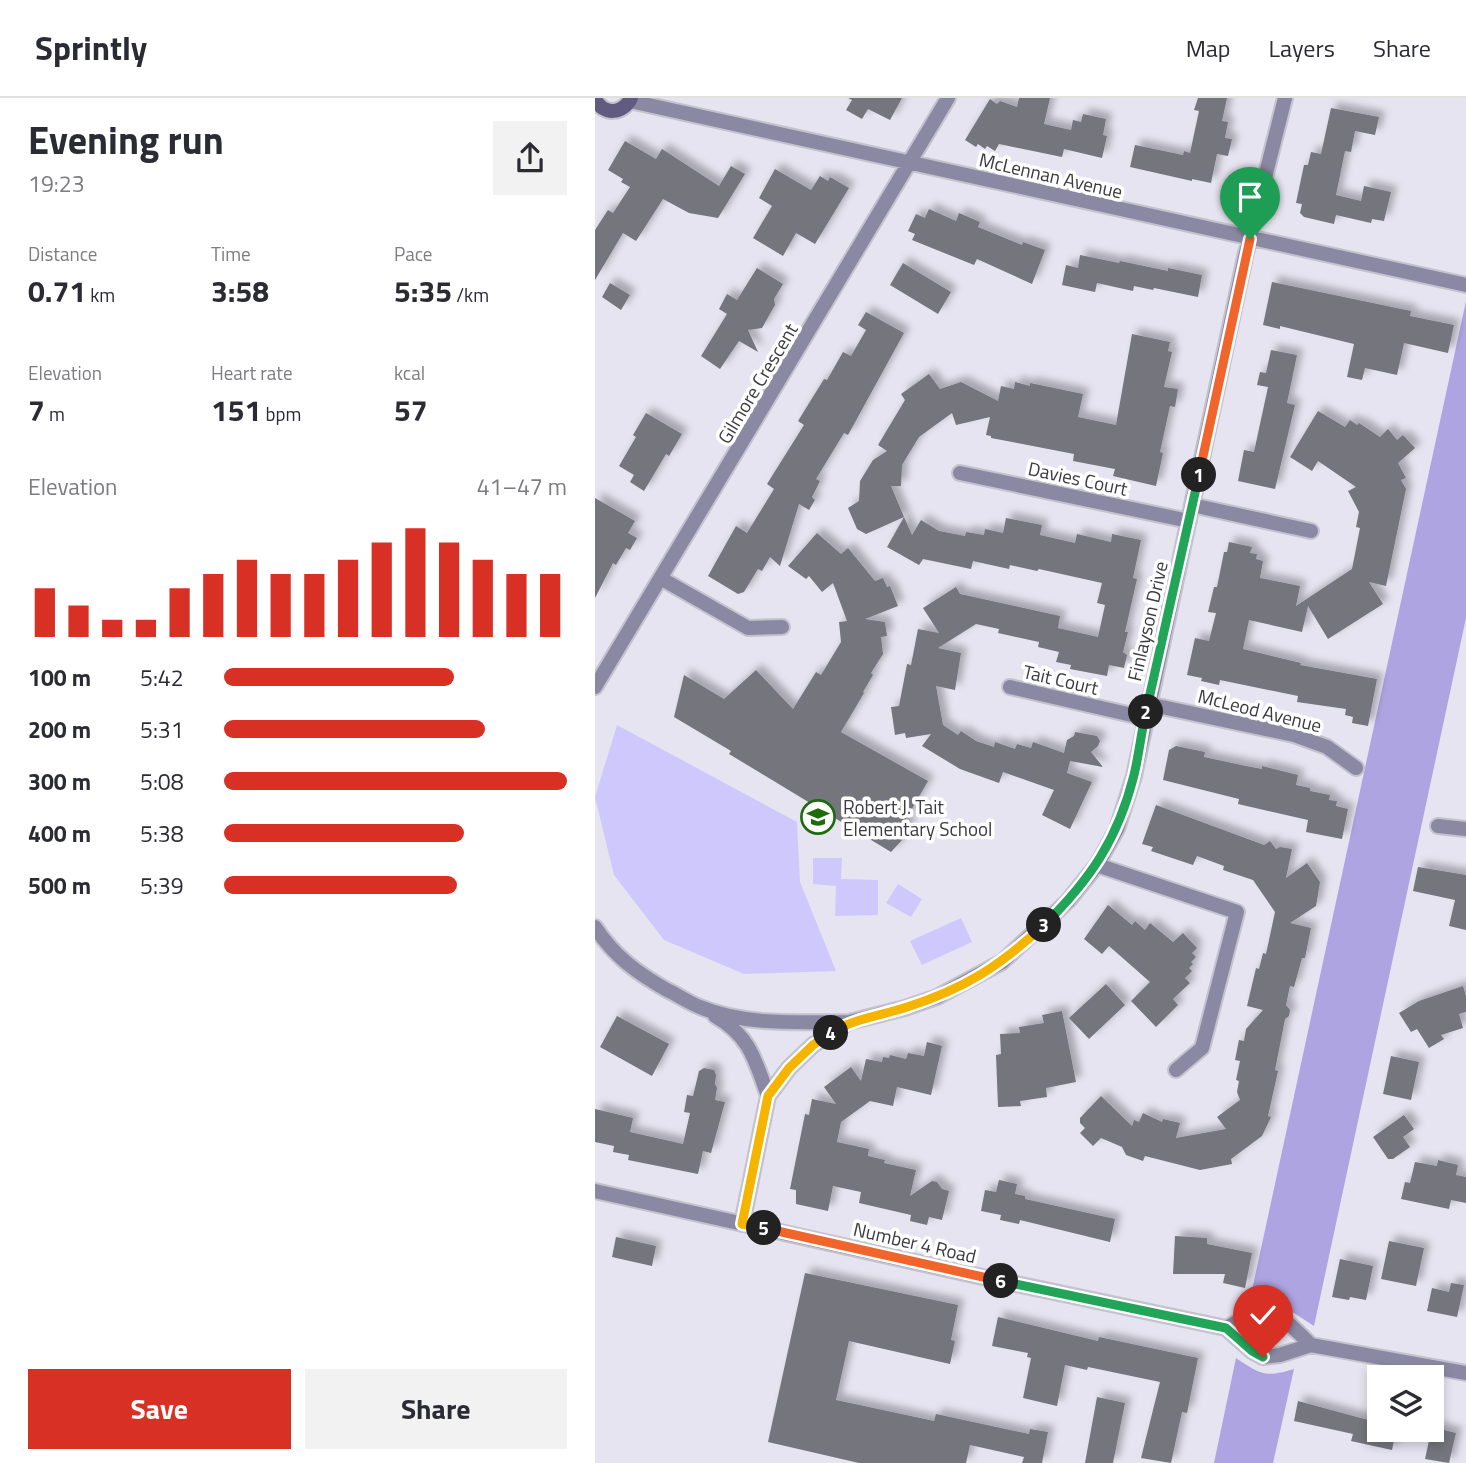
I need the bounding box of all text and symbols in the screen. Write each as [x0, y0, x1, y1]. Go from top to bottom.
text: Sprintly [35, 23, 147, 73]
text: Map [1186, 30, 1231, 66]
text: Layers [1269, 30, 1335, 66]
text: Share [1373, 30, 1431, 66]
text: Evening run [28, 111, 224, 169]
button: share [493, 121, 567, 195]
street label: McLennan Avenue [976, 144, 1126, 206]
text: 19:23 [28, 166, 85, 201]
pin [1220, 167, 1280, 239]
icon: arrive [1231, 178, 1269, 216]
text: Distance [28, 239, 97, 268]
text: Time [211, 239, 251, 268]
text: Pace [394, 239, 432, 268]
text: 0.71 [28, 268, 86, 314]
text: 3:58 [211, 268, 269, 314]
text: 5:35 [394, 268, 452, 314]
text: km [86, 280, 115, 309]
text: /km [452, 280, 489, 309]
street label: Gilmore Crescent [710, 317, 805, 449]
text: Elevation [28, 358, 102, 387]
text: Heart rate [211, 358, 293, 387]
text: kcal [394, 358, 425, 387]
text: 7 [28, 387, 45, 433]
text: 151 [211, 387, 261, 433]
text: 57 [394, 387, 428, 433]
text: m [45, 399, 65, 428]
text: bpm [261, 399, 301, 428]
street label: Davies Court [1026, 453, 1131, 503]
pin: 1 [1181, 458, 1217, 492]
text: 1 [1193, 460, 1204, 489]
text: Elevation [28, 469, 117, 504]
text: 41–47 m [477, 469, 567, 504]
street label: Finlayson Drive [1119, 558, 1175, 684]
street label: Tait Court [1021, 656, 1102, 702]
text: 100 m [28, 660, 91, 695]
text: 5:42 [140, 660, 184, 695]
street label: McLeod Avenue [1195, 681, 1325, 739]
pin: 2 [1129, 694, 1163, 730]
text: 2 [1140, 697, 1151, 726]
text: 200 m [28, 712, 91, 747]
text: 5:31 [140, 712, 184, 747]
text: 300 m [28, 764, 91, 799]
text: 5:08 [140, 764, 184, 799]
place label: Robert J. Tait Elementary School [843, 792, 992, 843]
school or university icon: Robert J. Tait Elementary School [799, 798, 837, 836]
text: 400 m [28, 816, 91, 851]
text: 5:38 [140, 816, 184, 851]
text: 500 m [28, 868, 91, 903]
text: 5:39 [140, 868, 184, 903]
pin: 3 [1027, 908, 1061, 942]
text: 3 [1038, 910, 1049, 939]
pin: 4 [813, 1016, 849, 1051]
text: 4 [825, 1018, 836, 1047]
pin: 5 [747, 1210, 781, 1246]
text: 5 [758, 1213, 769, 1242]
street label: Number 4 Road [851, 1214, 979, 1270]
pin: 6 [983, 1264, 1019, 1298]
text: 6 [995, 1266, 1006, 1295]
pin [1233, 1285, 1293, 1357]
icon: check [1244, 1296, 1282, 1334]
map controls [1367, 1365, 1444, 1442]
button: layers [1367, 1365, 1444, 1442]
button: Save [28, 1369, 291, 1449]
button: Share [305, 1369, 567, 1449]

